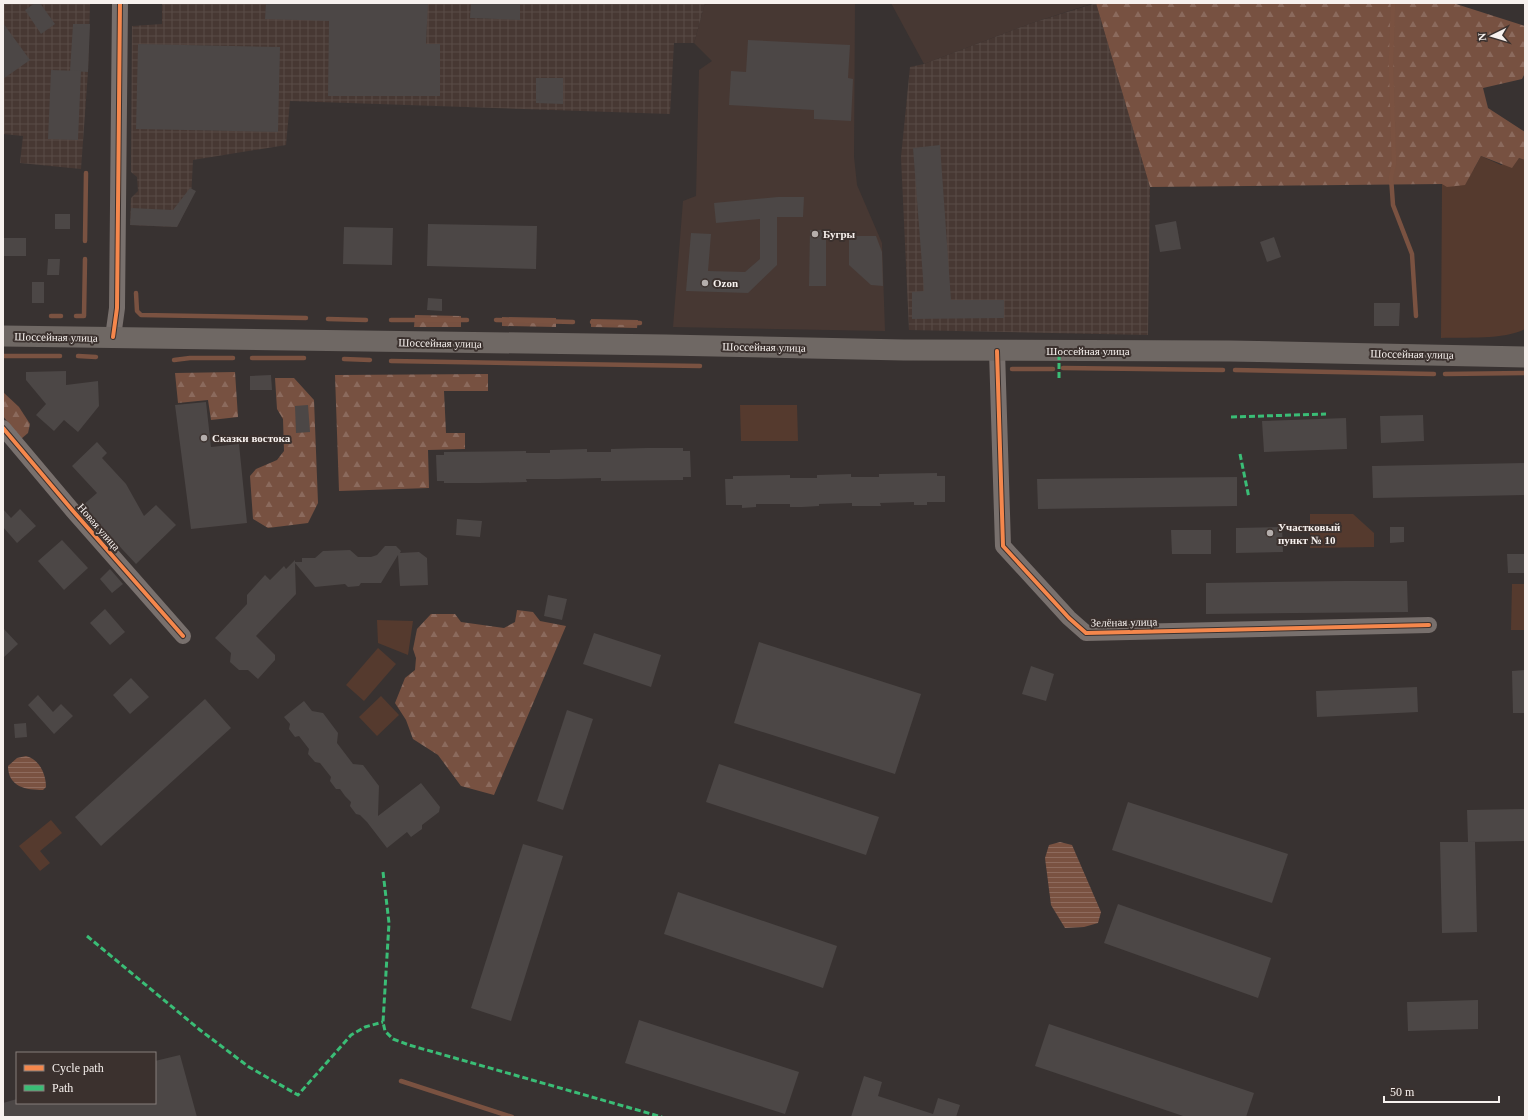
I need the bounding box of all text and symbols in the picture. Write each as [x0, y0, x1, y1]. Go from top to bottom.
north arrow [1472, 16, 1512, 56]
text: N [1476, 32, 1488, 41]
place label: Бугры [823, 228, 856, 240]
marker: Бугры [810, 229, 820, 239]
place label: Ozon [713, 277, 738, 289]
marker: Ozon [700, 278, 710, 288]
street label: Шоссейная улица [14, 330, 98, 344]
street label: Шоссейная улица [398, 336, 482, 350]
street label: Шоссейная улица [722, 340, 806, 354]
street label: Шоссейная улица [1046, 345, 1130, 357]
street label: Шоссейная улица [1370, 347, 1454, 361]
place label: Сказки востока [212, 432, 291, 444]
marker: Сказки востока [199, 433, 209, 443]
street label: Новая улица [75, 501, 123, 553]
place label: Участковый пункт № 10 [1278, 521, 1341, 546]
marker: Участковый пункт № 10 [1265, 528, 1275, 538]
street label: Зелёная улица [1091, 615, 1157, 629]
legend [16, 1052, 156, 1104]
text: Cycle path [52, 1061, 104, 1075]
scale bar [1384, 1078, 1499, 1104]
text: Path [52, 1081, 73, 1095]
text: 50 m [1390, 1085, 1415, 1099]

